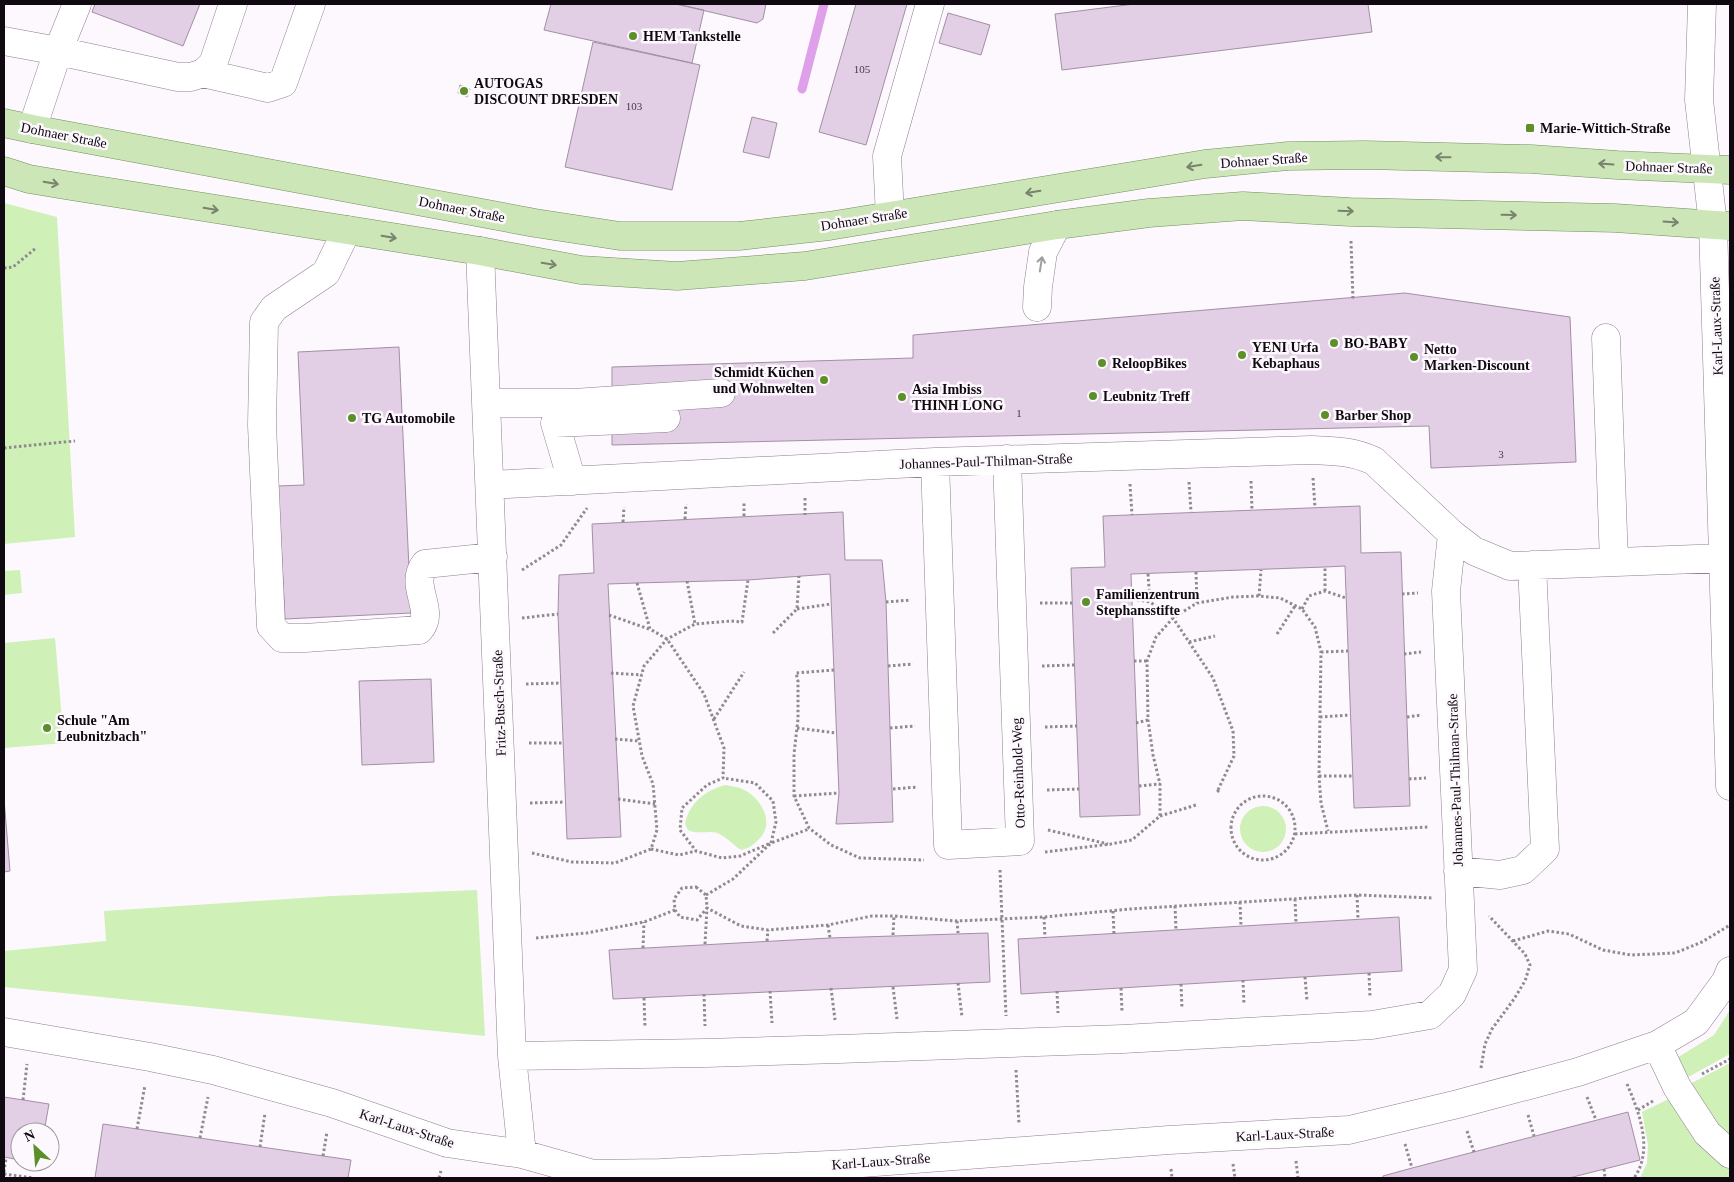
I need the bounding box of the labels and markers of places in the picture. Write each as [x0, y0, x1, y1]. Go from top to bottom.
place label: HEM Tankstelle [643, 29, 741, 44]
marker: HEM Tankstelle [627, 30, 639, 42]
place label: AUTOGAS DISCOUNT DRESDEN [474, 76, 618, 107]
marker: AUTOGAS DISCOUNT DRESDEN [458, 85, 470, 97]
place label: Marie-Wittich-Straße [1540, 121, 1670, 136]
marker: Marie-Wittich-Straße [1524, 122, 1536, 134]
place label: BO-BABY [1344, 336, 1408, 351]
marker: BO-BABY [1328, 337, 1340, 349]
place label: YENI Urfa Kebaphaus [1252, 340, 1320, 371]
place label: Netto Marken-Discount [1424, 342, 1530, 373]
marker: YENI Urfa Kebaphaus [1236, 349, 1248, 361]
marker: Netto Marken-Discount [1408, 351, 1420, 363]
place label: ReloopBikes [1112, 356, 1187, 371]
marker: ReloopBikes [1096, 357, 1108, 369]
place label: Schmidt Küchen und Wohnwelten [713, 365, 814, 396]
marker: Schmidt Küchen und Wohnwelten [818, 374, 830, 386]
place label: Asia Imbiss THINH LONG [912, 382, 1004, 413]
place label: Leubnitz Treff [1103, 389, 1190, 404]
marker: Leubnitz Treff [1087, 390, 1099, 402]
marker: Asia Imbiss THINH LONG [896, 391, 908, 403]
place label: Barber Shop [1335, 408, 1412, 423]
marker: Barber Shop [1319, 409, 1331, 421]
place label: TG Automobile [362, 411, 455, 426]
marker: TG Automobile [346, 412, 358, 424]
place label: Familienzentrum Stephansstifte [1096, 587, 1200, 618]
marker: Familienzentrum Stephansstifte [1080, 596, 1092, 608]
place label: Schule "Am Leubnitzbach" [57, 713, 147, 744]
marker: Schule "Am Leubnitzbach" [41, 722, 53, 734]

